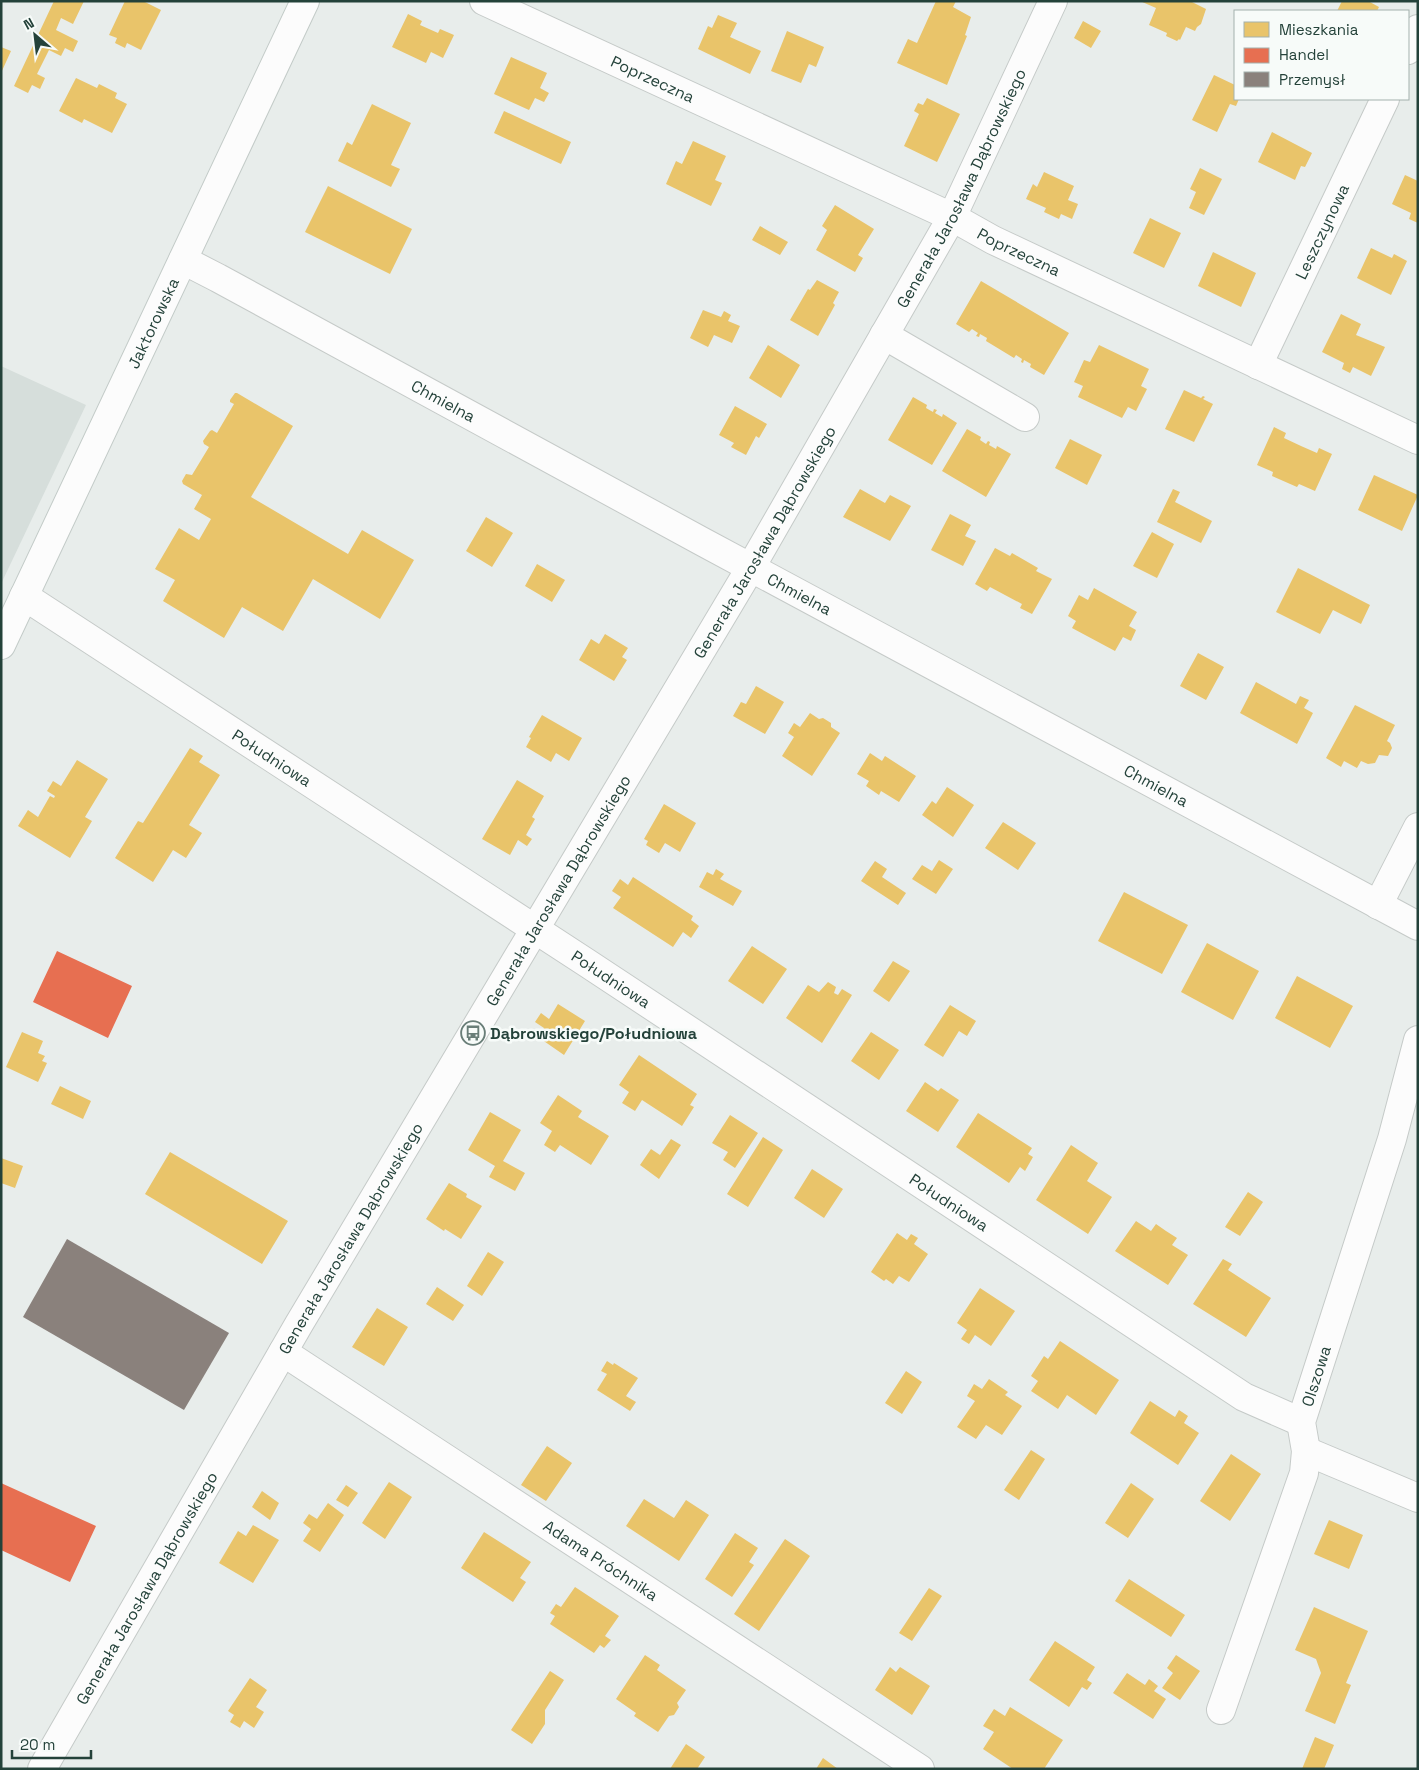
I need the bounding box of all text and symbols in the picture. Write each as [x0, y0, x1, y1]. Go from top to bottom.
north arrow [10, 10, 60, 60]
legend [1234, 10, 1409, 100]
text: N [21, 13, 37, 34]
text: Mieszkania [1279, 20, 1359, 39]
text: Handel [1279, 45, 1329, 64]
street label: Poprzeczna [608, 51, 698, 107]
street label: Generała Jarosława Dąbrowskiego [892, 65, 1030, 312]
text: Przemysł [1279, 70, 1346, 89]
street label: Leszczynowa [1290, 180, 1354, 283]
street label: Poprzeczna [974, 223, 1064, 281]
street label: Jaktorowska [123, 274, 183, 372]
street label: Chmielna [408, 375, 479, 427]
street label: Generała Jarosława Dąbrowskiego [688, 422, 840, 662]
street label: Chmielna [764, 568, 835, 620]
street label: Południowa [228, 724, 316, 791]
street label: Chmielna [1120, 760, 1192, 811]
street label: Generała Jarosława Dąbrowskiego [481, 771, 635, 1010]
street label: Południowa [568, 945, 655, 1013]
bus stop icon: Dąbrowskiego/Południowa [460, 1020, 486, 1046]
place label: Dąbrowskiego/Południowa [490, 1023, 697, 1044]
street label: Generała Jarosława Dąbrowskiego [274, 1119, 427, 1358]
street label: Południowa [905, 1168, 993, 1236]
street label: Olszowa [1296, 1343, 1335, 1409]
street label: Generała Jarosława Dąbrowskiego [71, 1468, 222, 1708]
street label: Adama Próchnika [540, 1515, 662, 1605]
scale bar [12, 1728, 91, 1760]
text: 20 m [20, 1735, 55, 1754]

